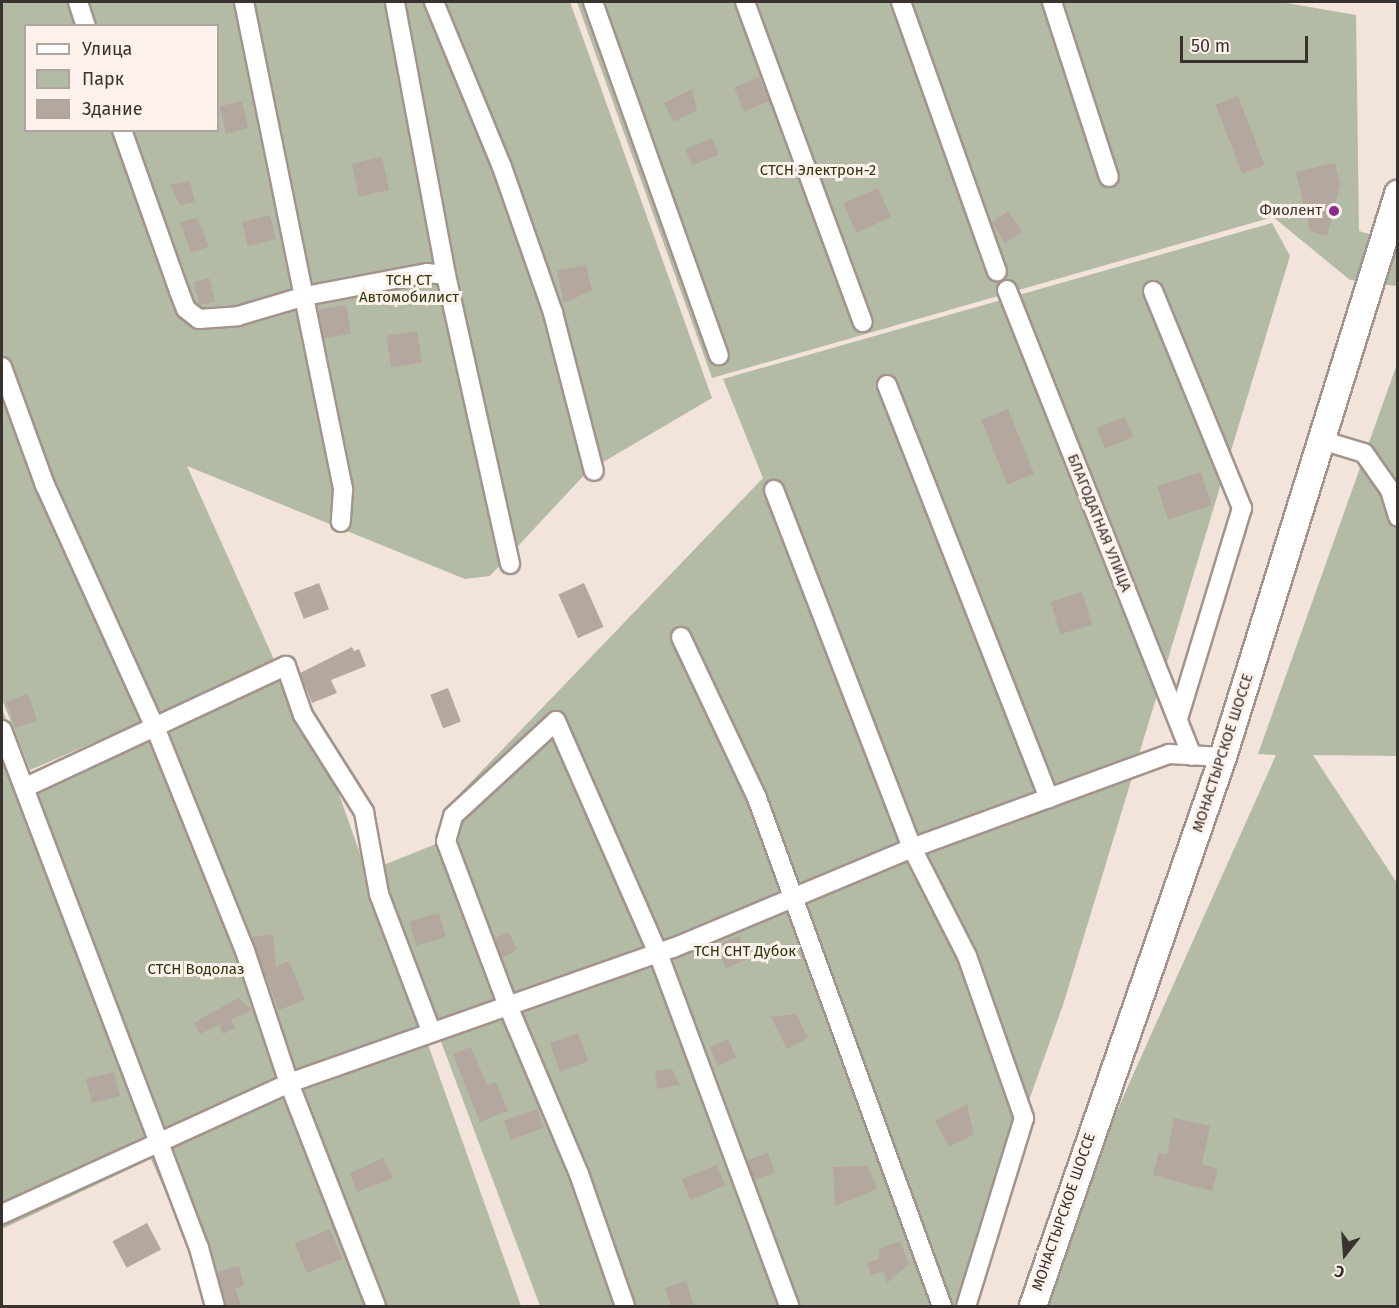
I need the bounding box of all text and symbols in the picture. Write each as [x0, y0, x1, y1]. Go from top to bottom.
legend [24, 24, 219, 132]
scale bar [1183, 24, 1310, 62]
text: 50 m [1191, 35, 1230, 57]
text: Улица [82, 38, 132, 60]
text: Парк [82, 68, 124, 90]
text: Здание [82, 98, 143, 120]
park label: СТСН Электрон-2 [760, 162, 876, 180]
place label: Фиолент [1260, 202, 1322, 220]
marker: Фиолент [1327, 204, 1341, 218]
park label: ТСН СТ Автомобилист [359, 271, 459, 306]
street label: БЛАГОДАТНАЯ УЛИЦА [1063, 451, 1135, 595]
street label: МОНАСТЫРСКОЕ ШОССЕ [1189, 671, 1257, 835]
park label: ТСН СНТ Дубок [694, 943, 796, 961]
park label: СТСН Водолаз [147, 961, 245, 979]
street label: МОНАСТЫРСКОЕ ШОССЕ [1029, 1131, 1099, 1293]
north arrow [1315, 1224, 1375, 1284]
text: С [1332, 1261, 1347, 1282]

